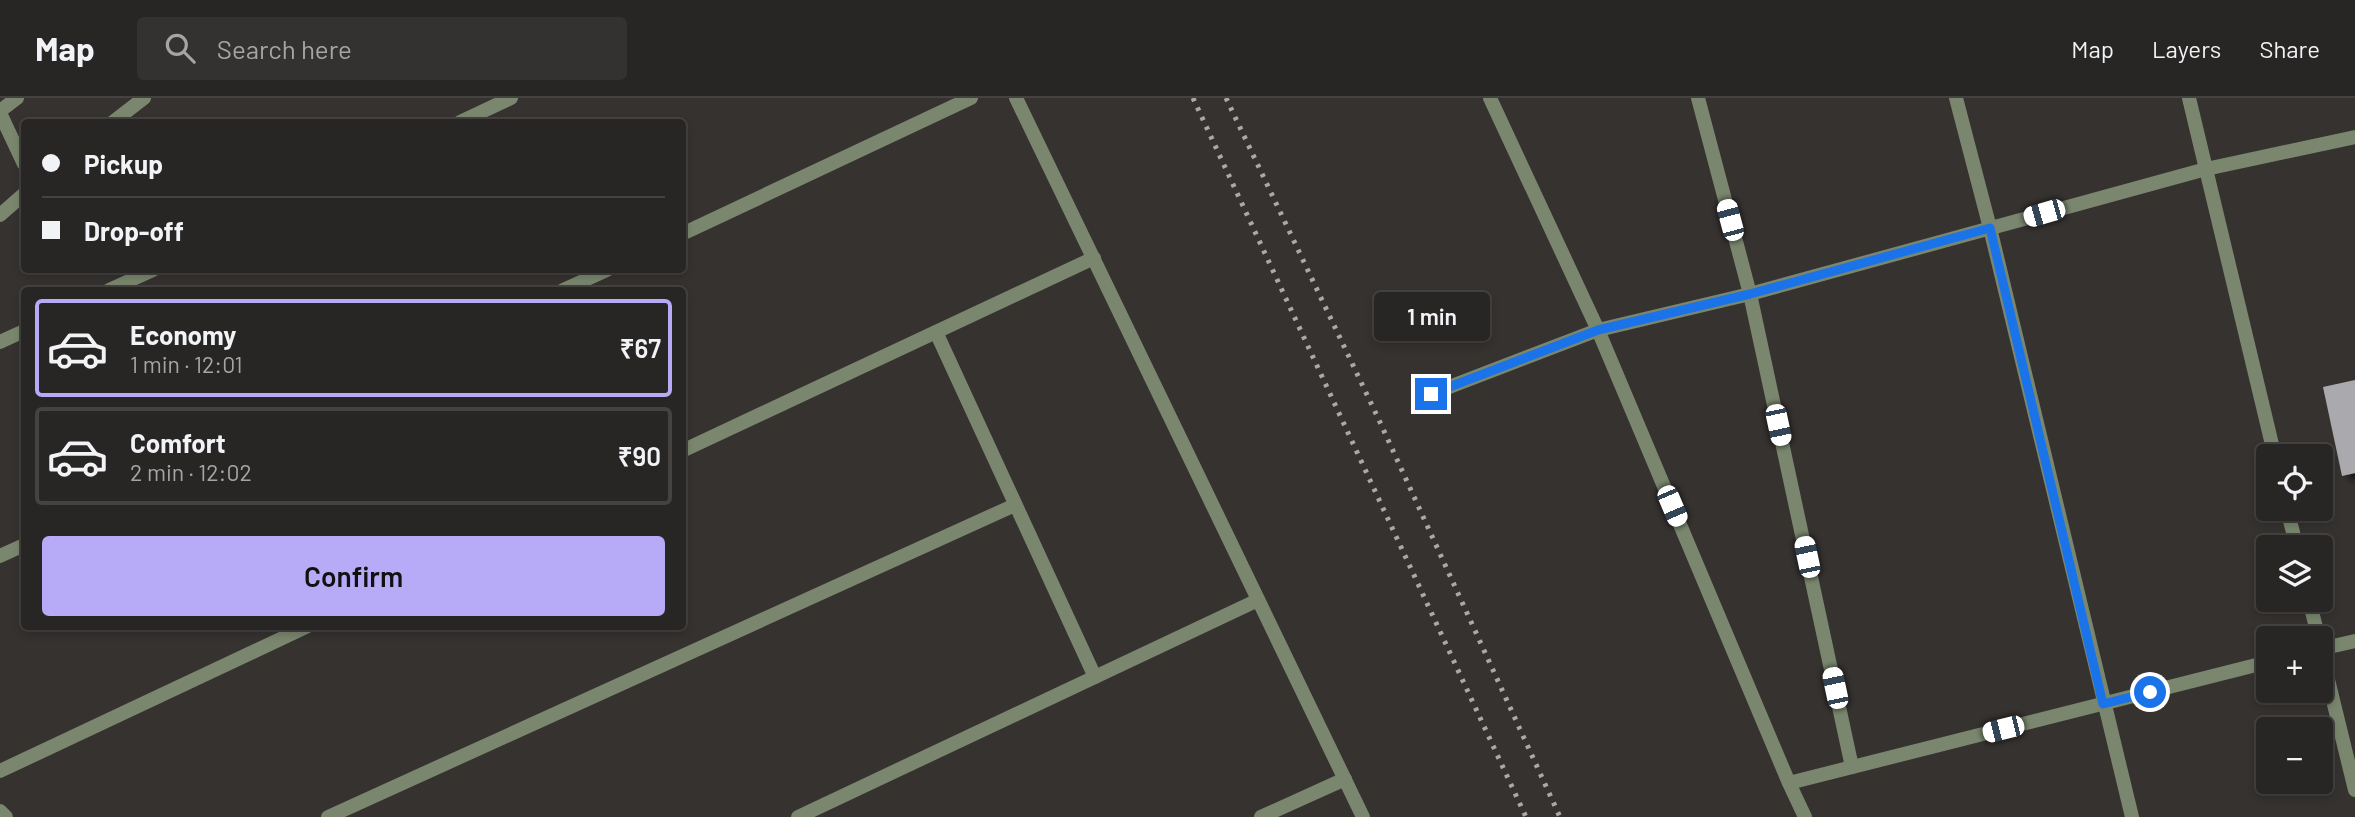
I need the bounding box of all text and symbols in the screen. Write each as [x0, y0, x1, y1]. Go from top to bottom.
search box [137, 17, 627, 80]
text: Map [35, 28, 95, 68]
icon: search [161, 29, 199, 67]
text: Search here [217, 33, 352, 64]
text: Map [2071, 34, 2114, 63]
text: Layers [2152, 34, 2221, 63]
text: Share [2259, 34, 2320, 63]
text: Pickup [84, 148, 163, 179]
car [1715, 197, 1746, 243]
car [2021, 197, 2068, 229]
text: Drop-off [84, 215, 184, 246]
callout: 1 min [1373, 292, 1489, 342]
text: 1 min [1407, 302, 1457, 330]
icon: car [46, 317, 109, 380]
text: Economy [130, 319, 236, 350]
text: ₹67 [620, 332, 661, 363]
text: 1 min · 12:01 [130, 350, 243, 378]
route end [1415, 378, 1447, 410]
car [1764, 402, 1793, 448]
icon: car [46, 425, 109, 488]
text: Comfort [130, 427, 226, 458]
text: ₹90 [618, 440, 661, 471]
map controls [2256, 444, 2333, 794]
button: locate [2256, 444, 2333, 521]
text: 2 min · 12:02 [130, 458, 252, 486]
car [1655, 483, 1690, 529]
car [1793, 534, 1822, 580]
button: layers [2256, 535, 2333, 612]
button: Confirm [42, 536, 665, 616]
button: + [2256, 626, 2333, 703]
car [1821, 665, 1850, 711]
route start [2134, 676, 2166, 708]
car [1981, 714, 2026, 744]
button: − [2256, 717, 2333, 794]

